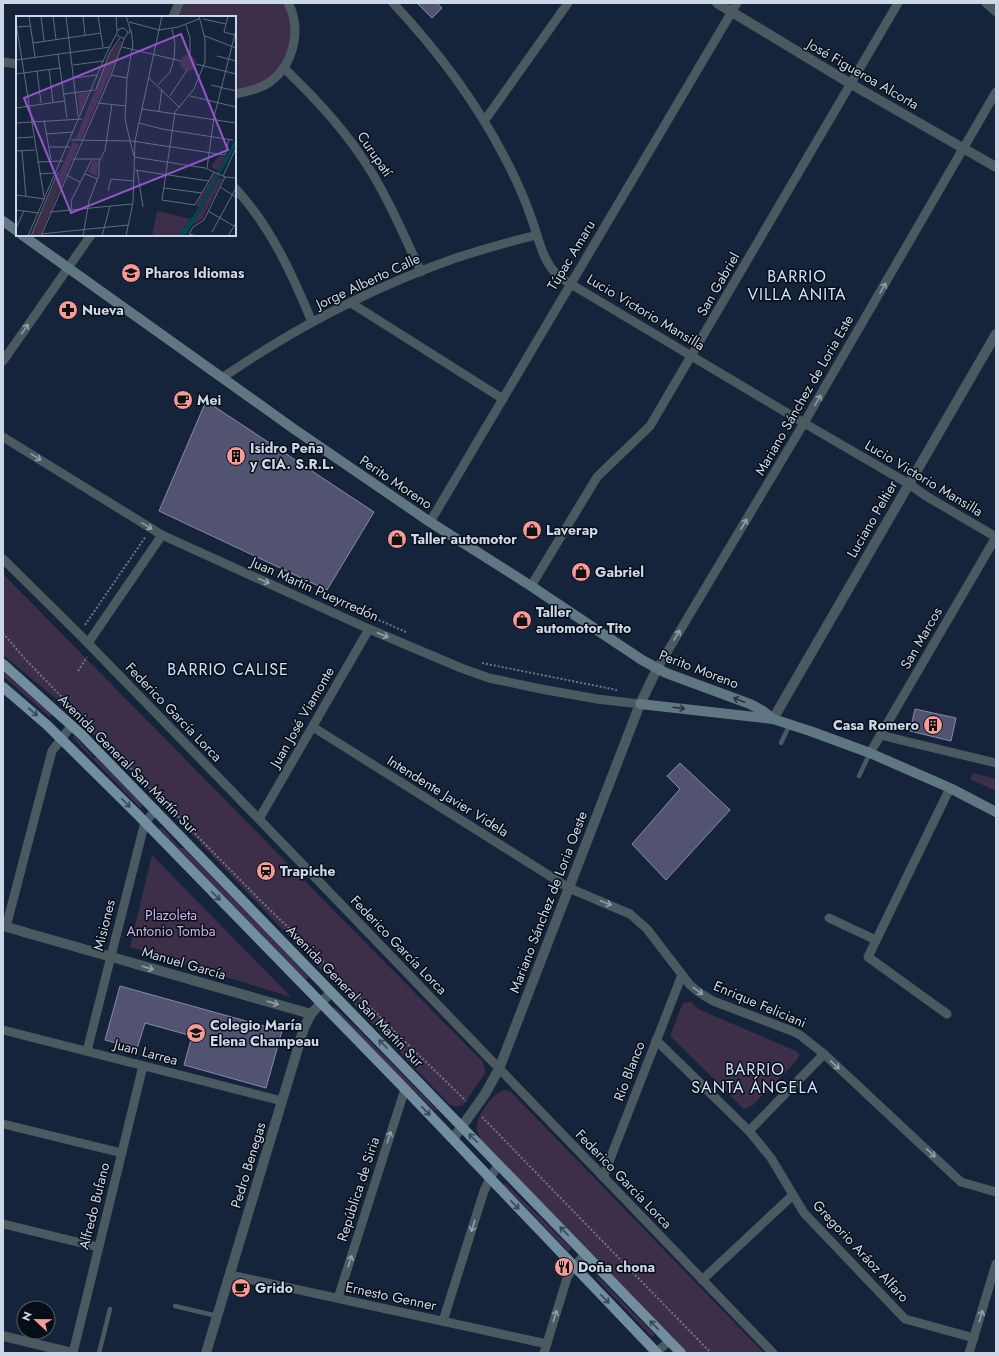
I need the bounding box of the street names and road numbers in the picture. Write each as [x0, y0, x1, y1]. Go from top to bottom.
street label: José Figueroa Alcorta [802, 33, 923, 114]
street label: Curupatí [353, 127, 398, 182]
street label: Túpac Amaru [542, 216, 600, 294]
street label: Jorge Alberto Calle [311, 248, 423, 315]
street label: San Gabriel [692, 249, 744, 319]
street label: Lucio Victorio Mansilla [583, 269, 709, 355]
street label: Mariano Sánchez de Loria Este [750, 311, 858, 479]
street label: Lucio Victorio Mansilla [861, 435, 987, 521]
street label: Perito Moreno [356, 450, 437, 514]
street label: Luciano Peltier [842, 476, 902, 561]
street label: Juan Martín Pueyrredón [246, 551, 382, 626]
street label: San Marcos [895, 603, 947, 673]
street label: Perito Moreno [656, 645, 742, 693]
street label: Federico García Lorca [121, 658, 227, 766]
street label: Juan José Viamonte [264, 663, 339, 773]
street label: Avenida General San Martín Sur [54, 690, 203, 839]
street label: Intendente Javier Videla [383, 750, 513, 842]
street label: Mariano Sánchez de Loria Oeste [504, 808, 592, 996]
street label: Federico García Lorca [346, 891, 452, 999]
street label: Misiones [88, 897, 120, 953]
street label: Avenida General San Martín Sur [282, 921, 428, 1072]
street label: Manuel García [140, 941, 228, 985]
street label: Enrique Feliciani [711, 975, 809, 1033]
street label: Juan Larrea [110, 1033, 180, 1070]
street label: Río Blanco [608, 1038, 650, 1104]
street label: Pedro Benegas [225, 1119, 271, 1210]
street label: Federico García Lorca [571, 1125, 677, 1233]
street label: República de Siria [332, 1134, 384, 1244]
street label: Alfredo Bufano [74, 1160, 115, 1252]
street label: Gregorio Aráoz Alfaro [808, 1196, 914, 1307]
street label: Ernesto Genner [344, 1277, 439, 1315]

